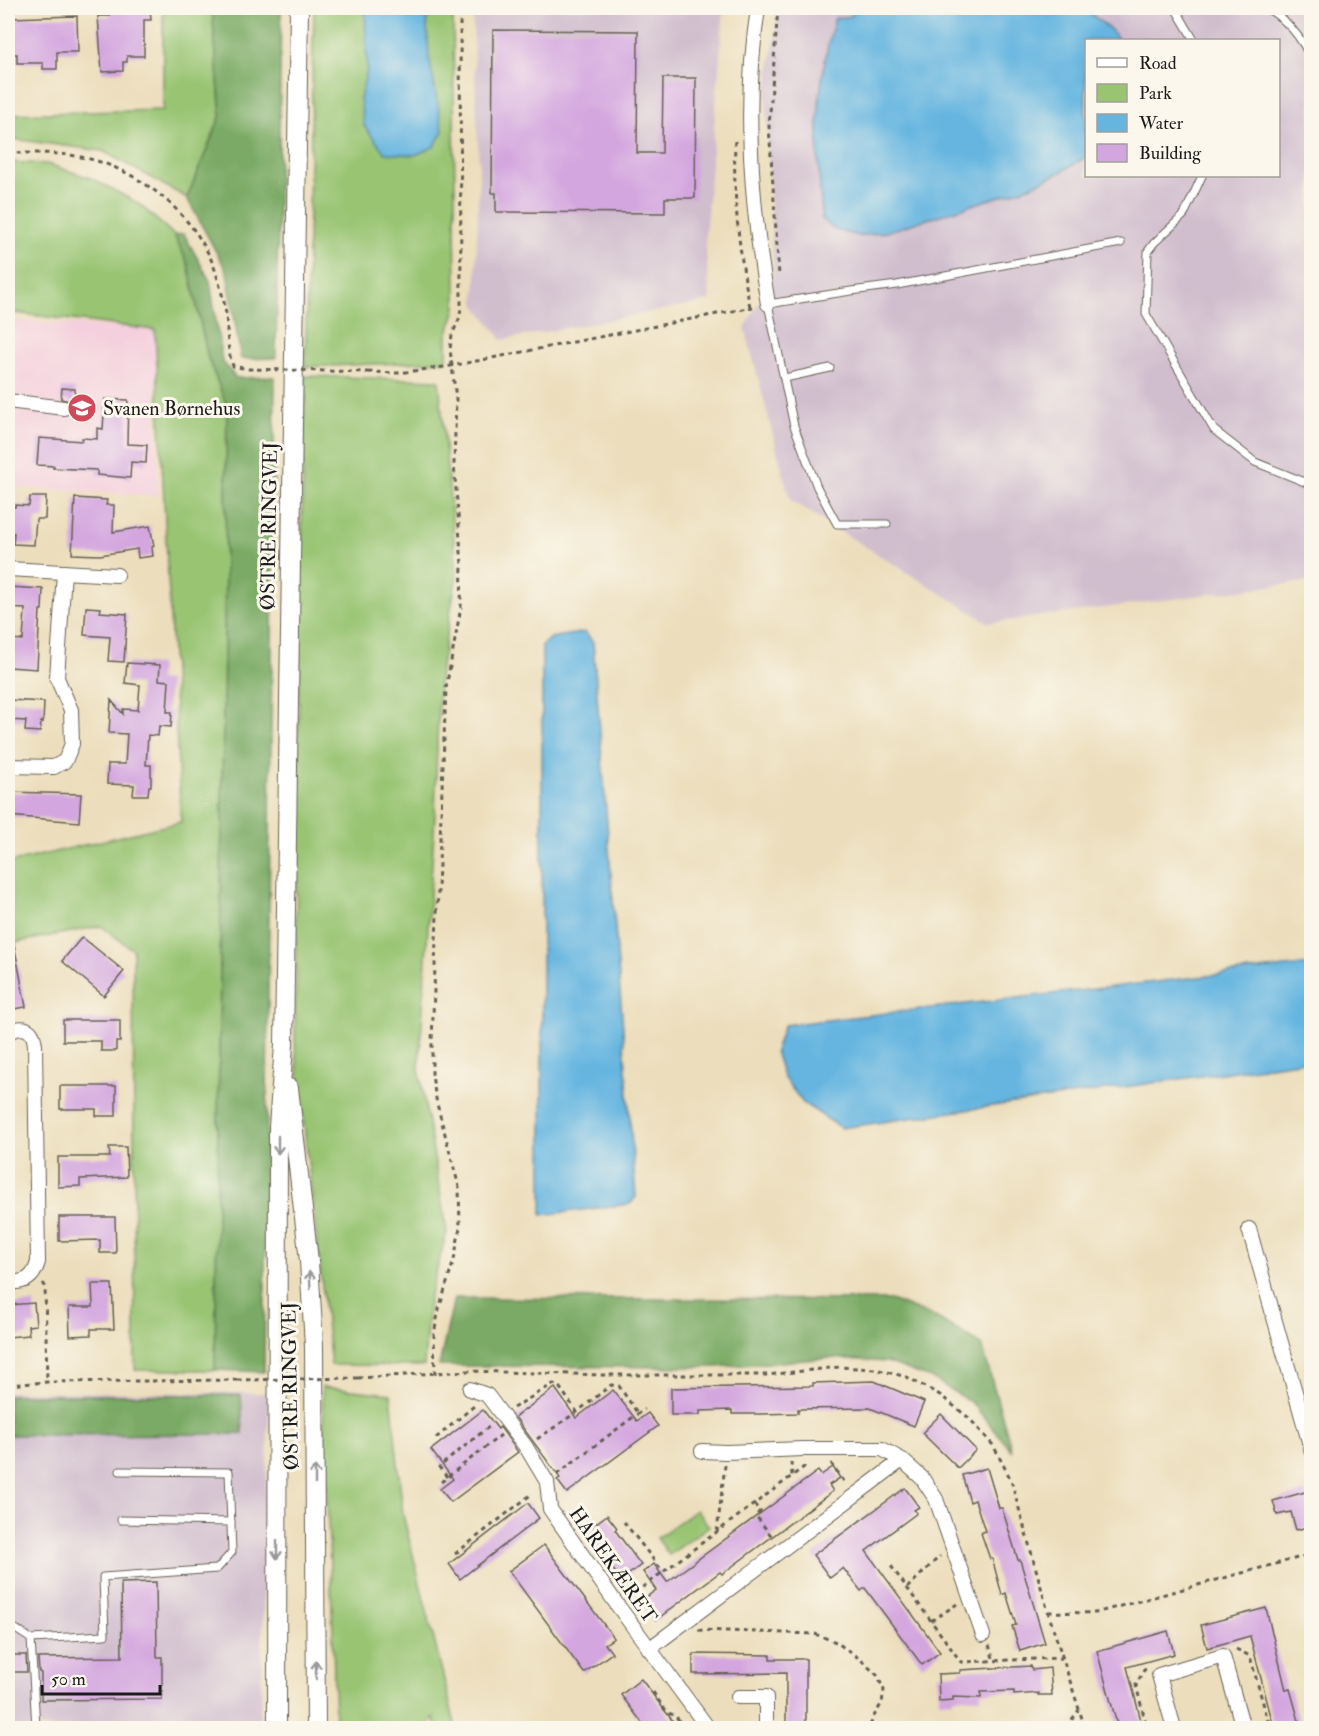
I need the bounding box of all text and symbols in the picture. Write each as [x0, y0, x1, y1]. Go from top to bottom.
legend [1085, 39, 1280, 177]
text: Road [1139, 52, 1177, 75]
text: Park [1139, 82, 1172, 105]
text: Water [1138, 112, 1183, 135]
text: Building [1139, 142, 1202, 165]
school or university icon: Svanen Børnehus [66, 392, 98, 424]
place label: Svanen Børnehus [103, 396, 240, 421]
street label: ØSTRE RINGVEJ [255, 441, 283, 611]
one-way arrow [272, 1135, 284, 1155]
one-way arrow [304, 1271, 315, 1291]
street label: ØSTRE RINGVEJ [276, 1301, 304, 1471]
one-way arrow [309, 1466, 320, 1486]
street label: HAREKÆRET [563, 1502, 663, 1628]
one-way arrow [271, 1540, 283, 1560]
scale bar [42, 1658, 160, 1696]
one-way arrow [310, 1661, 322, 1681]
text: 50 m [51, 1668, 86, 1691]

